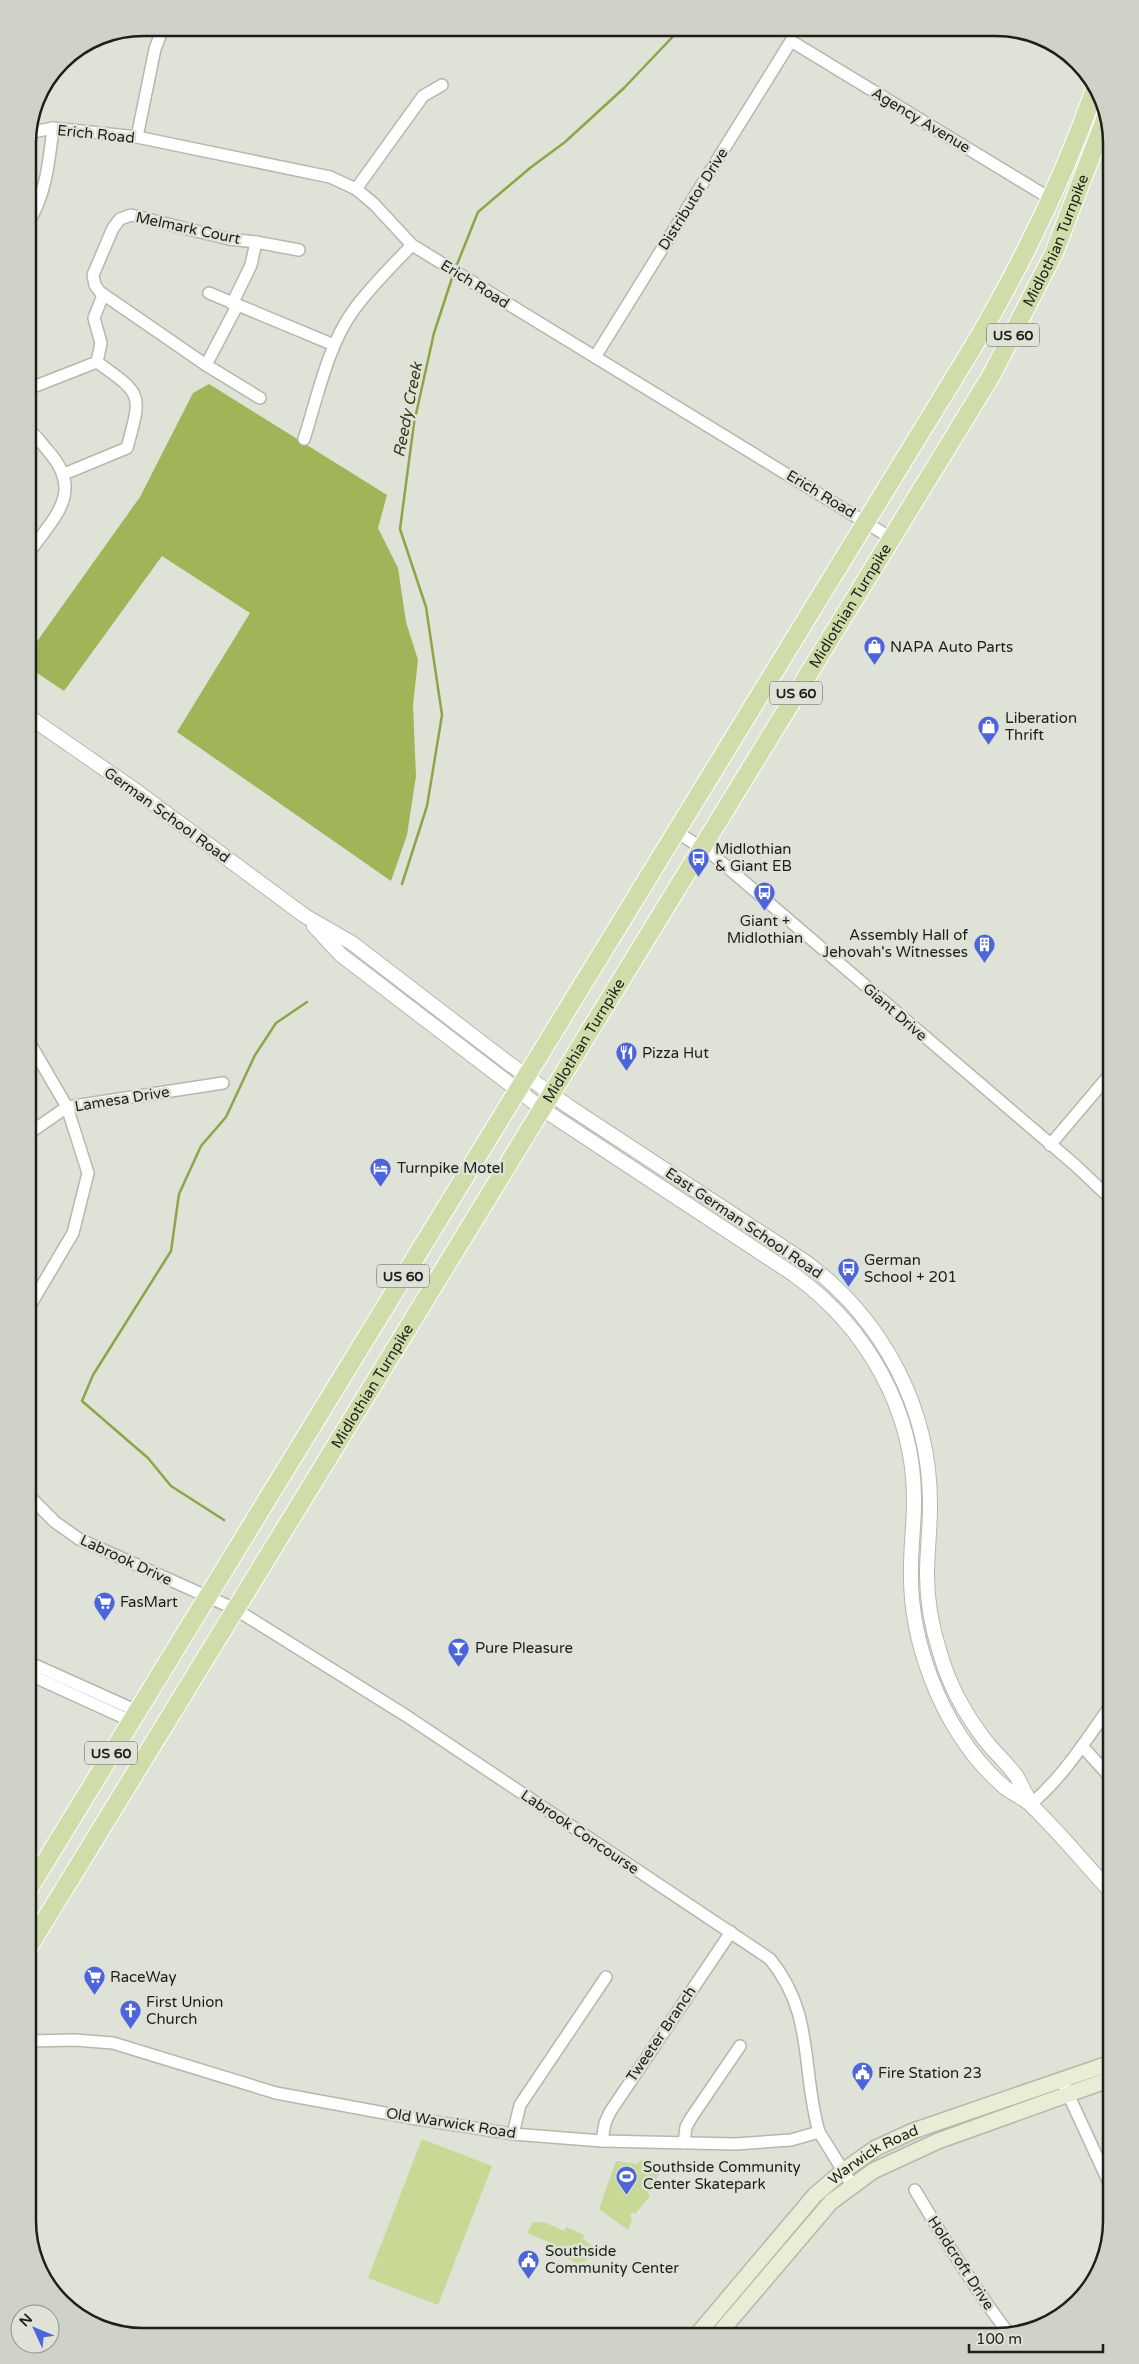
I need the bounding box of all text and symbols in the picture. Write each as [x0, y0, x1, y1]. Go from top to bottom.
street label: Agency Avenue [868, 84, 974, 156]
street label: Erich Road [56, 121, 136, 147]
street label: Distributor Drive [654, 145, 732, 253]
street label: Midlothian Turnpike [1019, 172, 1092, 310]
street label: Melmark Court [134, 208, 242, 248]
street label: Erich Road [437, 256, 513, 312]
road number: US 60 [987, 324, 1039, 346]
water label: Reedy Creek [389, 360, 427, 459]
street label: Erich Road [783, 466, 859, 522]
street label: Midlothian Turnpike [805, 540, 895, 671]
shop icon: NAPA Auto Parts [862, 635, 886, 666]
place label: NAPA Auto Parts [890, 638, 1013, 656]
road number: US 60 [770, 681, 822, 704]
place label: Liberation Thrift [1005, 709, 1077, 744]
shop icon: Liberation Thrift [977, 715, 1001, 746]
street label: German School Road [101, 763, 233, 867]
place label: Midlothian & Giant EB [715, 840, 792, 875]
bus stop icon: Midlothian & Giant EB [687, 846, 711, 877]
bus stop icon: Giant + Midlothian [753, 881, 777, 912]
place label: Giant + Midlothian [727, 912, 803, 947]
place label: Assembly Hall of Jehovah's Witnesses [822, 926, 968, 961]
building icon: Assembly Hall of Jehovah's Witnesses [972, 932, 996, 963]
street label: Midlothian Turnpike [539, 975, 629, 1106]
street label: Giant Drive [859, 979, 931, 1045]
restaurant icon: Pizza Hut [614, 1041, 638, 1072]
place label: Pizza Hut [642, 1044, 709, 1062]
street label: Lamesa Drive [73, 1083, 171, 1115]
hotel icon: Turnpike Motel [369, 1156, 393, 1187]
place label: Turnpike Motel [397, 1159, 504, 1177]
street label: East German School Road [662, 1164, 826, 1282]
place label: German School + 201 [864, 1251, 957, 1286]
bus stop icon: German School + 201 [836, 1257, 860, 1288]
road number: US 60 [377, 1264, 429, 1288]
street label: Midlothian Turnpike [327, 1321, 417, 1452]
street label: Labrook Drive [77, 1531, 175, 1589]
supermarket icon: FasMart [92, 1590, 116, 1621]
place label: FasMart [120, 1593, 178, 1611]
bar icon: Pure Pleasure [447, 1636, 471, 1667]
place label: Pure Pleasure [475, 1639, 573, 1657]
road number: US 60 [85, 1742, 137, 1765]
street label: Labrook Concourse [518, 1786, 642, 1878]
supermarket icon: RaceWay [82, 1965, 106, 1996]
place label: RaceWay [110, 1968, 176, 1986]
street label: Tweeter Branch [622, 1983, 700, 2085]
place label: First Union Church [146, 1993, 223, 2028]
church icon: First Union Church [118, 1999, 142, 2030]
public building icon: Fire Station 23 [850, 2061, 874, 2092]
place label: Fire Station 23 [878, 2064, 982, 2082]
street label: Old Warwick Road [385, 2104, 517, 2142]
street label: Warwick Road [825, 2121, 920, 2189]
place label: Southside Community Center Skatepark [643, 2158, 801, 2193]
sports icon: Southside Community Center Skatepark [615, 2164, 639, 2195]
street label: Holdcroft Drive [924, 2213, 998, 2313]
place label: Southside Community Center [545, 2242, 679, 2277]
public building icon: Southside Community Center [517, 2248, 541, 2279]
north arrow [10, 2304, 60, 2354]
text: N [16, 2310, 36, 2330]
scale bar [969, 2322, 1103, 2354]
text: 100 m [976, 2330, 1022, 2348]

